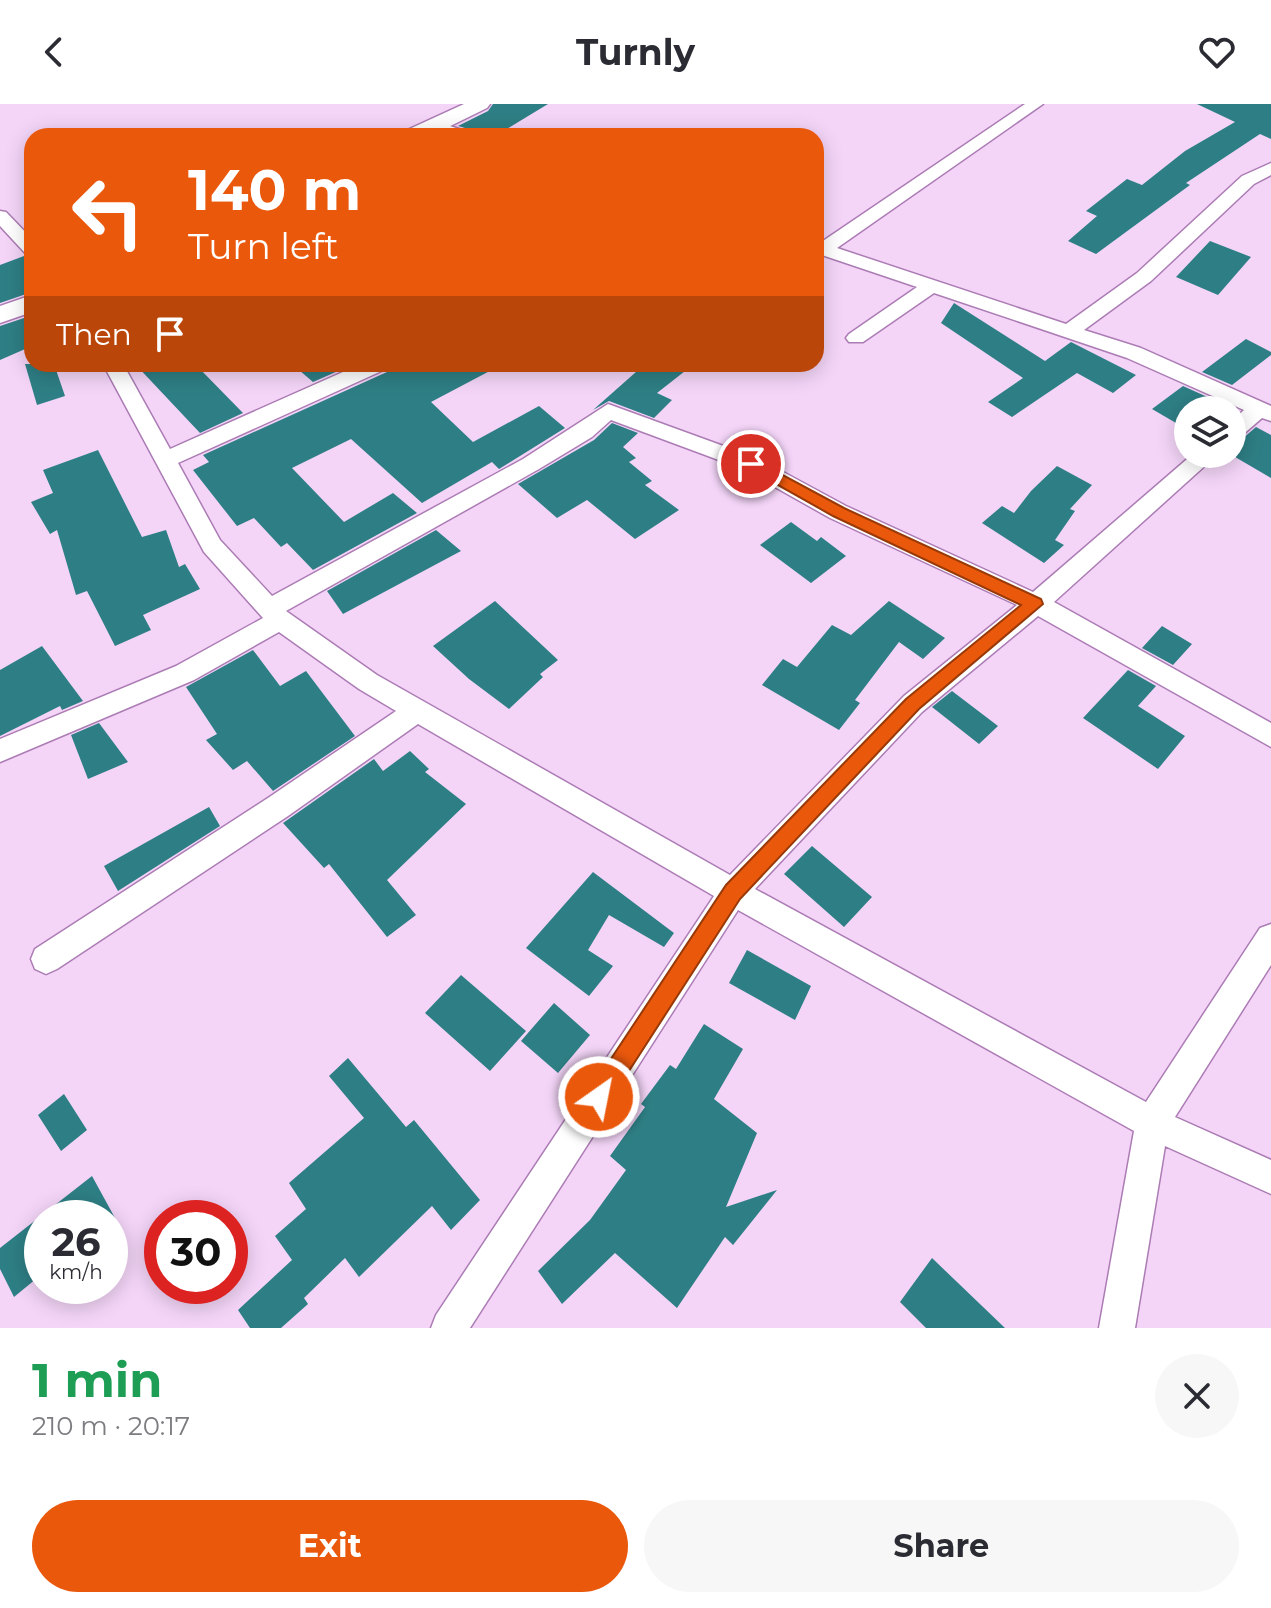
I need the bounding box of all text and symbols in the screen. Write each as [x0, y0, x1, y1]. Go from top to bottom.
icon: back [32, 30, 76, 74]
text: Turnly [576, 30, 695, 74]
icon: heart [1195, 30, 1239, 74]
text: 140 m [188, 156, 361, 224]
icon: left [56, 160, 160, 264]
text: Turn left [188, 224, 339, 268]
icon: arrive [148, 312, 192, 356]
text: Then [56, 316, 132, 353]
map controls [1174, 396, 1246, 468]
button: layers [1174, 396, 1246, 468]
pin [717, 430, 785, 498]
icon: arrive [729, 442, 773, 486]
position arrow [557, 1055, 641, 1139]
speed limit sign: 30 [144, 1200, 248, 1304]
text: 26 [51, 1217, 101, 1266]
text: km/h [49, 1260, 103, 1284]
text: 1 min [32, 1351, 162, 1409]
button: close [1155, 1354, 1239, 1438]
text: 210 m · 20:17 [32, 1410, 190, 1442]
button: Exit [32, 1500, 628, 1592]
button: Share [644, 1500, 1239, 1592]

